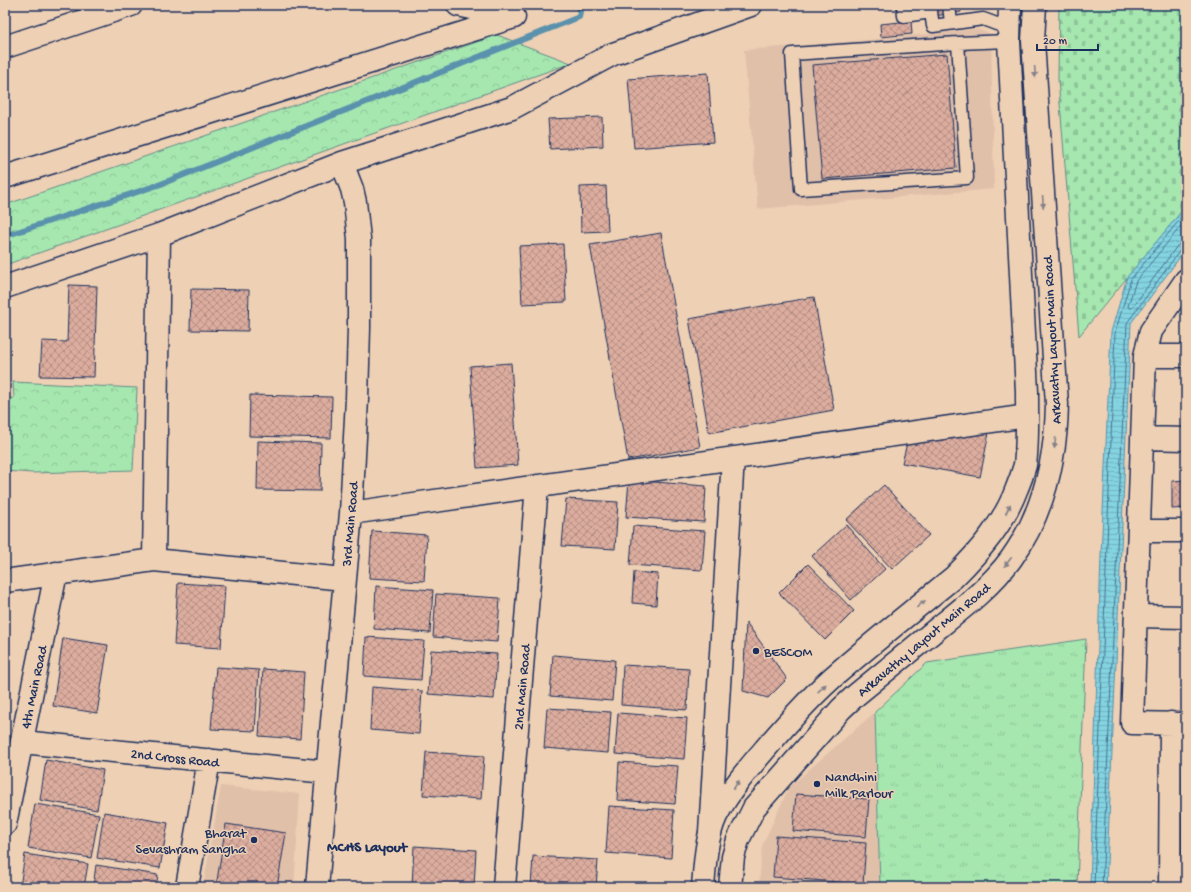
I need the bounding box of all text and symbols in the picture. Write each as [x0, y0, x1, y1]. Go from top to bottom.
scale bar [1037, 26, 1098, 52]
text: 20 m [1043, 35, 1068, 49]
one-way arrow [1031, 66, 1038, 78]
one-way arrow [1040, 196, 1047, 208]
street label: Arkavathy Layout Main Road [1041, 254, 1066, 424]
one-way arrow [1052, 437, 1058, 449]
street label: 3rd Main Road [339, 479, 364, 568]
one-way arrow [1005, 504, 1011, 515]
one-way arrow [1004, 557, 1012, 568]
street label: Arkavathy Layout Main Road [855, 579, 996, 702]
one-way arrow [916, 600, 927, 609]
street label: 2nd Main Road [511, 642, 536, 731]
street label: 4th Main Road [18, 643, 53, 730]
place label: BESCOM [763, 645, 812, 662]
marker: BESCOM [751, 646, 761, 656]
one-way arrow [817, 683, 827, 693]
street label: 2nd Cross Road [130, 746, 222, 773]
place label: Nandhini Milk Parlour [825, 770, 894, 803]
marker: Nandhini Milk Parlour [812, 779, 822, 789]
one-way arrow [732, 780, 740, 791]
place label: Bharat Sevashram Sangha [136, 826, 247, 859]
marker: Bharat Sevashram Sangha [249, 835, 259, 845]
district label: MCHS Layout [327, 839, 409, 857]

